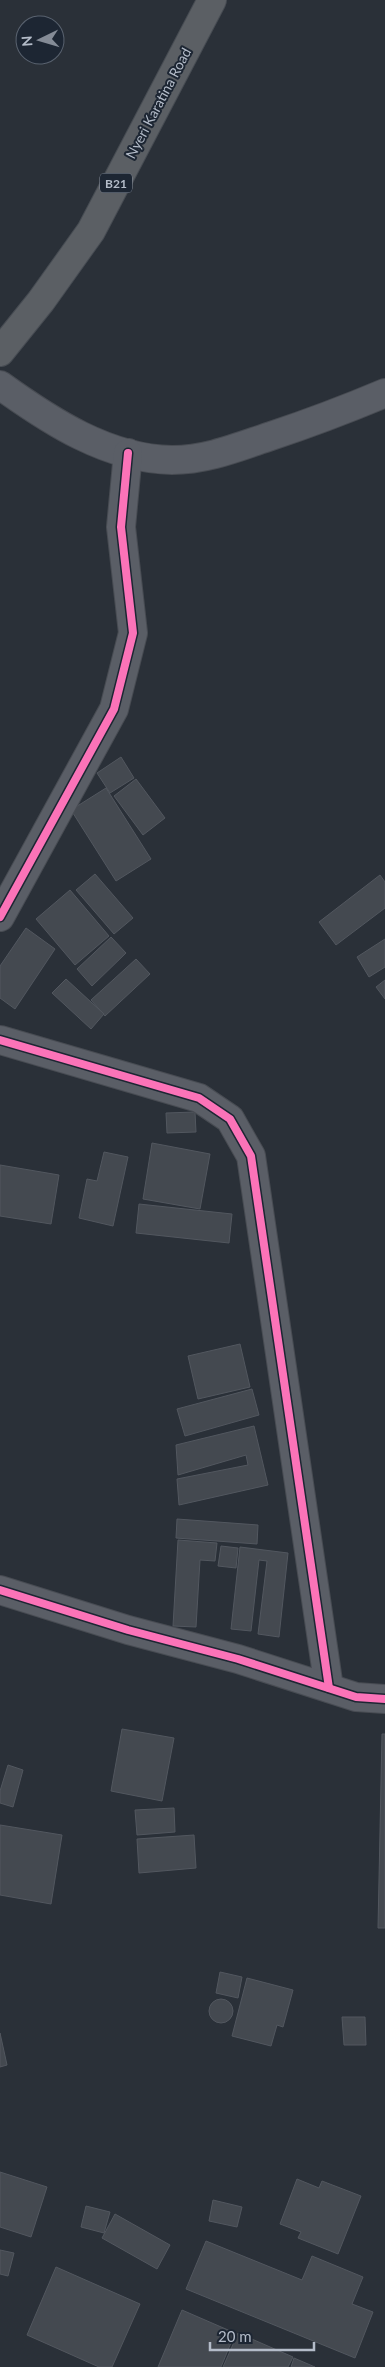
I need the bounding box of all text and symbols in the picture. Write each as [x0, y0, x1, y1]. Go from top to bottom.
north arrow [15, 15, 65, 65]
text: N [18, 35, 35, 47]
street label: Nyeri Karatina Road [122, 45, 194, 161]
road number: B21 [100, 174, 132, 192]
scale bar [210, 2320, 314, 2352]
text: 20 m [218, 2327, 252, 2345]

